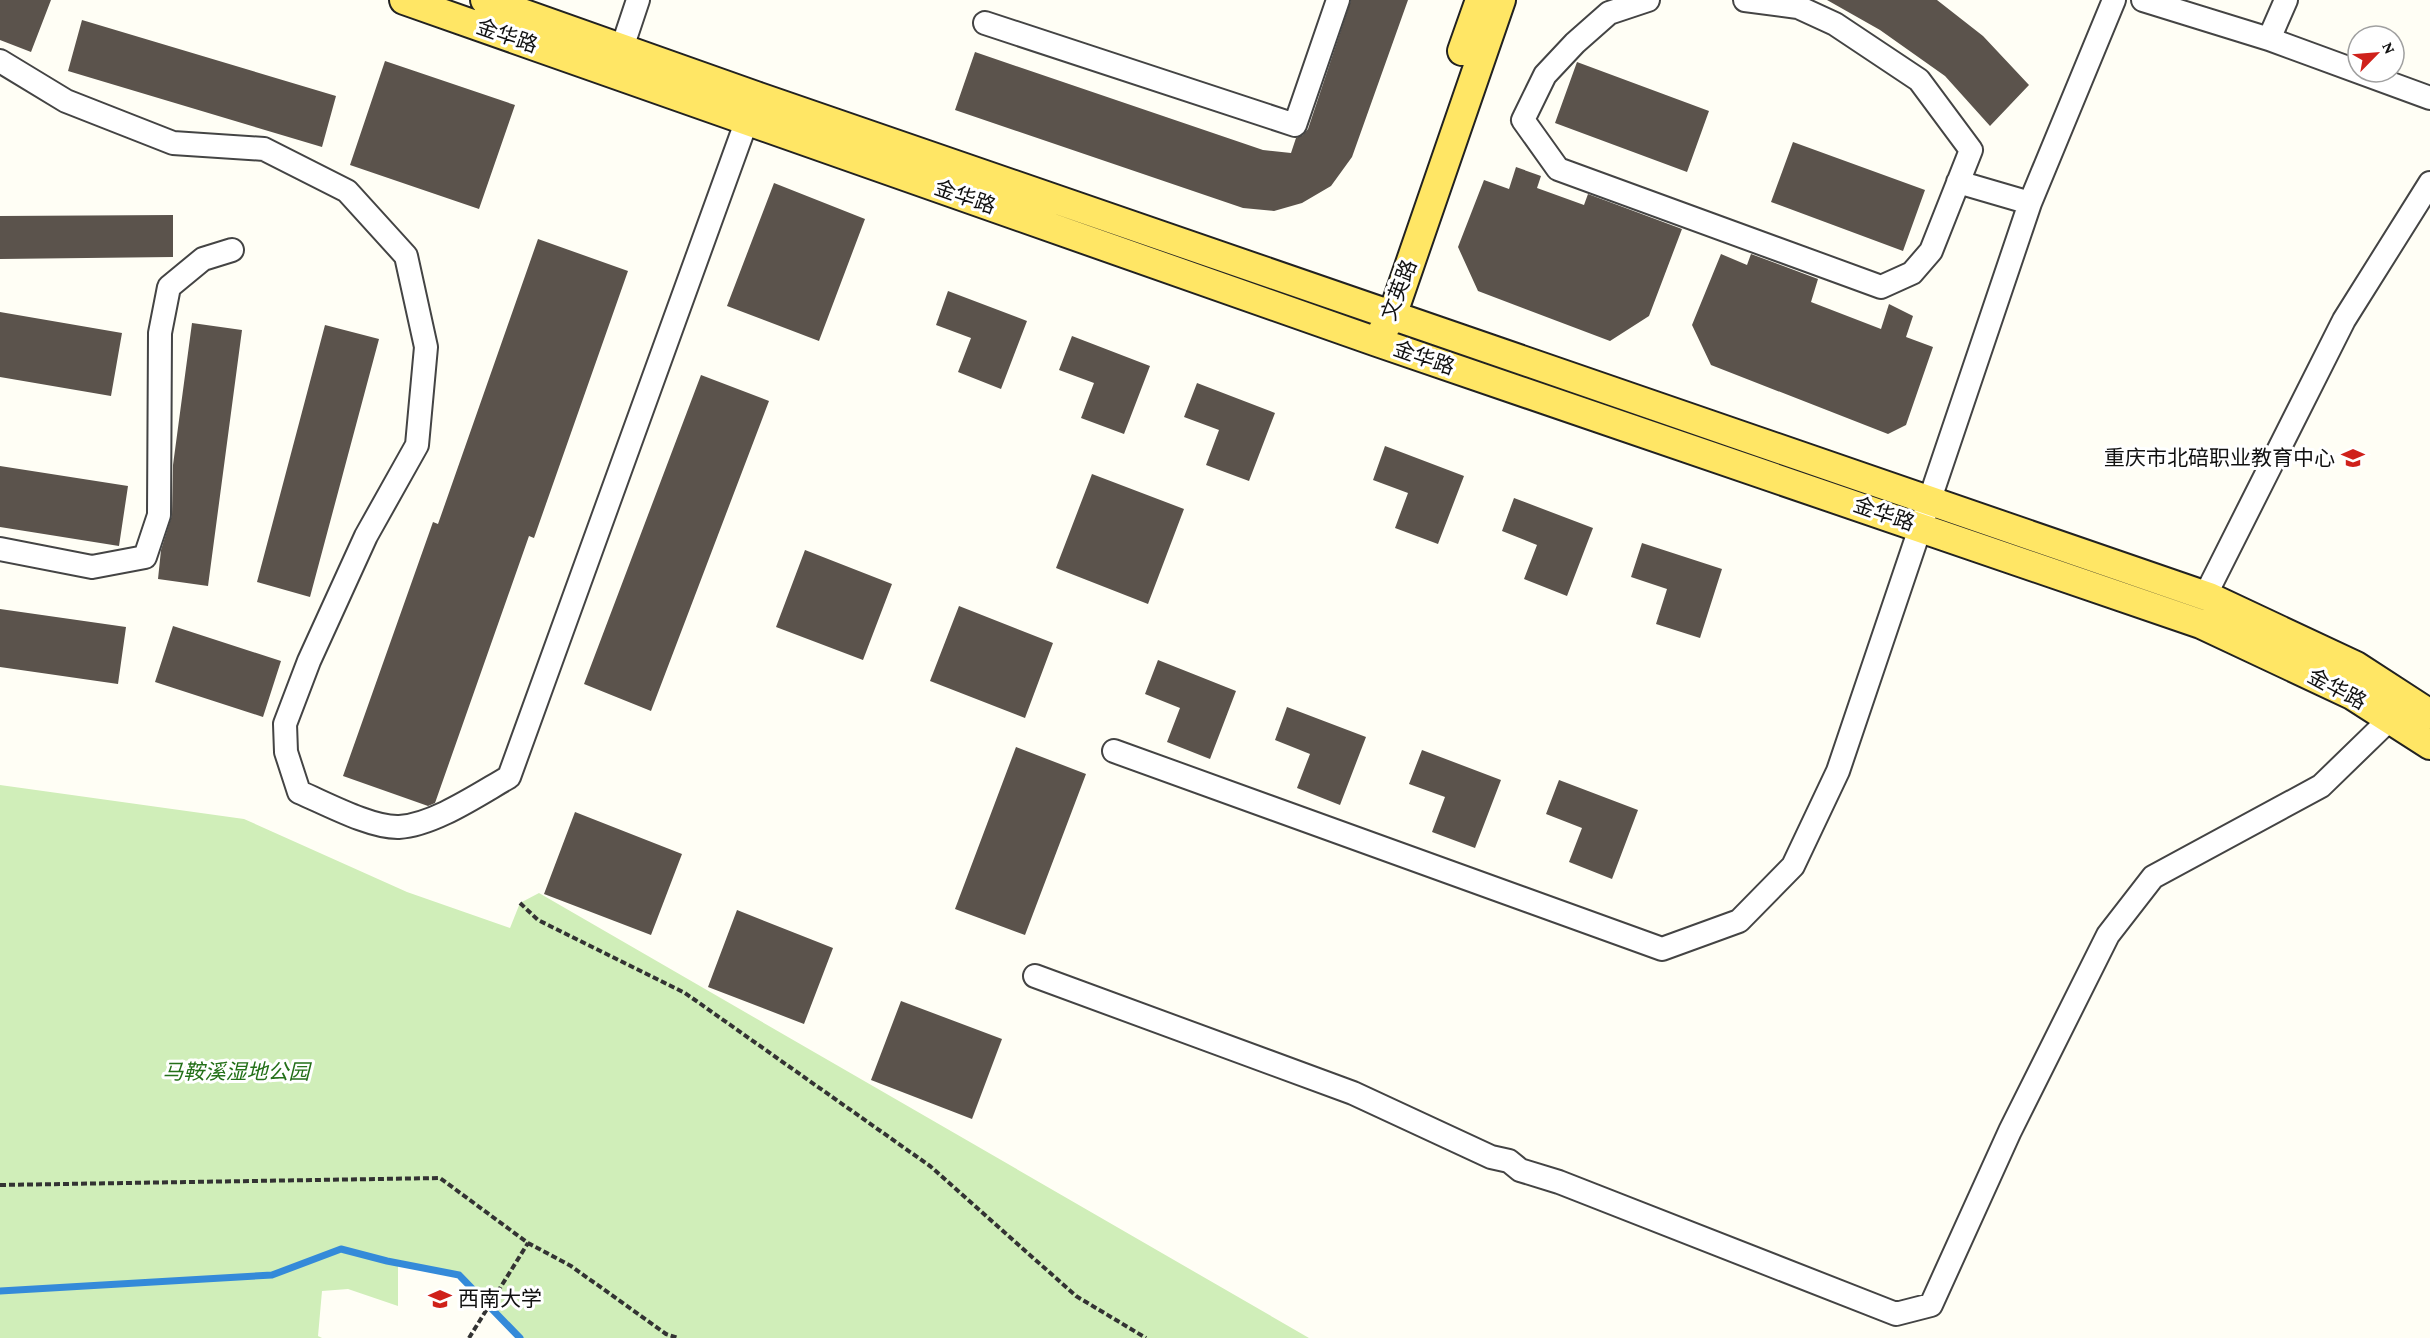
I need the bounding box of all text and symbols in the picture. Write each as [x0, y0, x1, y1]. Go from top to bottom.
street label: 金华路 [473, 14, 541, 58]
north arrow [2346, 24, 2406, 84]
text: N [2379, 39, 2399, 56]
street label: 金华路 [931, 175, 999, 219]
street label: 文英路 [1377, 256, 1421, 324]
street label: 金华路 [1390, 336, 1458, 380]
school or university icon: 重庆市北碚职业教育中心 [2340, 445, 2366, 471]
place label: 重庆市北碚职业教育中心 [2104, 446, 2335, 470]
street label: 金华路 [1850, 492, 1918, 536]
street label: 金华路 [2304, 664, 2370, 714]
park label: 马鞍溪湿地公园 [163, 1060, 312, 1084]
school or university icon: 西南大学 [427, 1286, 453, 1312]
place label: 西南大学 [458, 1287, 542, 1311]

